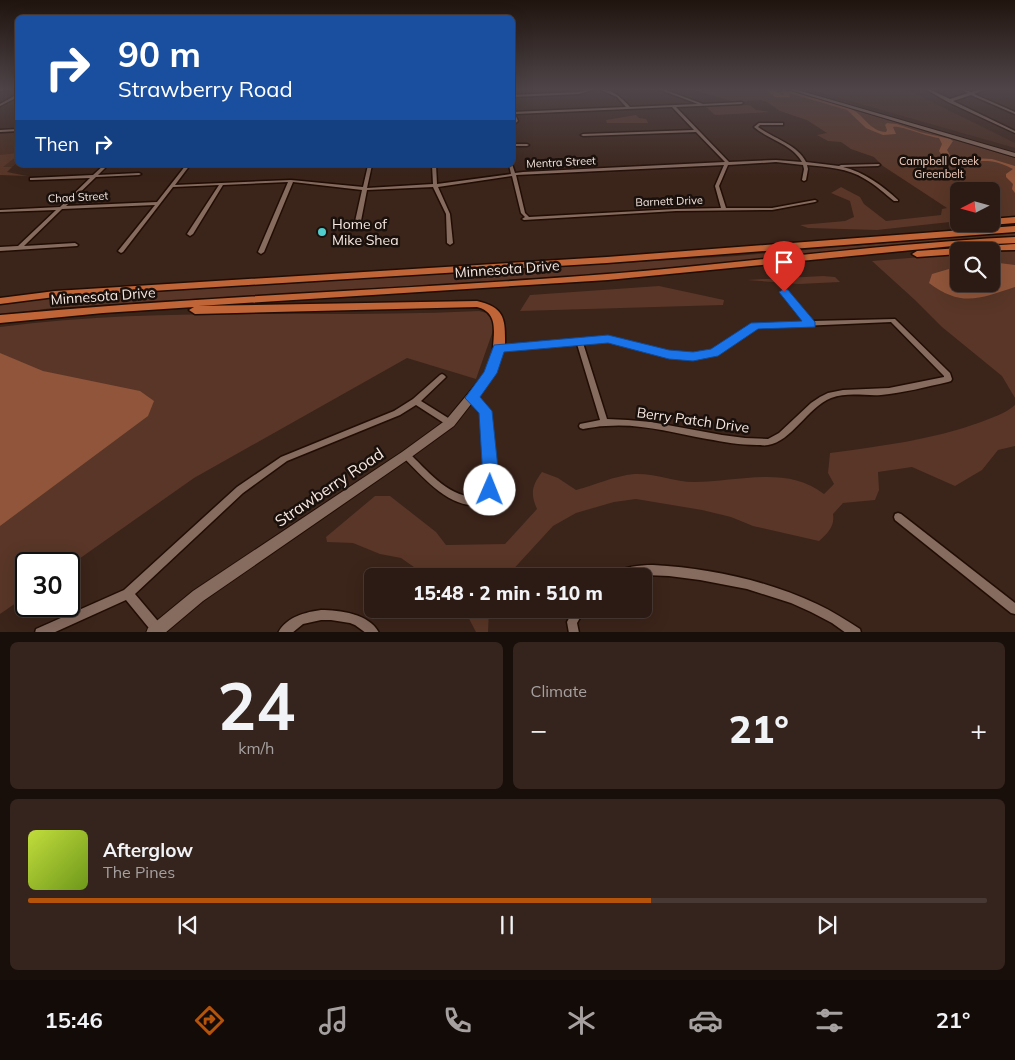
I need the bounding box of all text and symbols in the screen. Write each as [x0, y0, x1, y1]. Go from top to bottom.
text: 90 m [118, 32, 201, 76]
icon: right [35, 35, 100, 100]
text: Strawberry Road [118, 75, 293, 103]
icon: right [89, 130, 117, 158]
text: Then [35, 132, 79, 156]
street label: Mentra Street [526, 153, 596, 171]
park label: Campbell Creek Greenbelt [899, 154, 979, 181]
north arrow [950, 182, 1000, 232]
map controls [950, 182, 1000, 292]
street label: Chad Street [47, 188, 109, 206]
street label: Barnett Drive [635, 193, 703, 209]
place label: Home of Mike Shea [332, 215, 399, 249]
marker: Home of Mike Shea [316, 226, 328, 238]
pin [763, 241, 805, 292]
button: search [950, 242, 1000, 292]
icon: arrive [770, 248, 798, 276]
street label: Minnesota Drive [454, 256, 560, 282]
street label: Minnesota Drive [50, 283, 156, 309]
street label: Berry Patch Drive [636, 403, 750, 437]
street label: Strawberry Road [271, 443, 387, 531]
position arrow [463, 463, 515, 515]
speed limit sign: 30 [15, 552, 80, 617]
text: 15:48 · 2 min · 510 m [413, 581, 603, 605]
text: 24 [217, 665, 295, 746]
text: Climate [531, 681, 587, 701]
text: 21° [729, 705, 789, 753]
text: − [531, 712, 547, 747]
text: + [970, 712, 987, 747]
text: km/h [238, 738, 274, 758]
text: Afterglow [103, 838, 193, 862]
text: The Pines [103, 862, 175, 882]
icon: previous [174, 911, 202, 939]
icon: pause [493, 911, 521, 939]
icon: next [813, 911, 841, 939]
icon: directions [192, 1003, 227, 1038]
icon: music [316, 1003, 351, 1038]
icon: phone [440, 1003, 475, 1038]
icon: climate [564, 1003, 599, 1038]
icon: car [688, 1003, 723, 1038]
icon: filters [812, 1003, 847, 1038]
text: 15:46 [44, 1006, 103, 1034]
text: 21° [936, 1006, 970, 1034]

